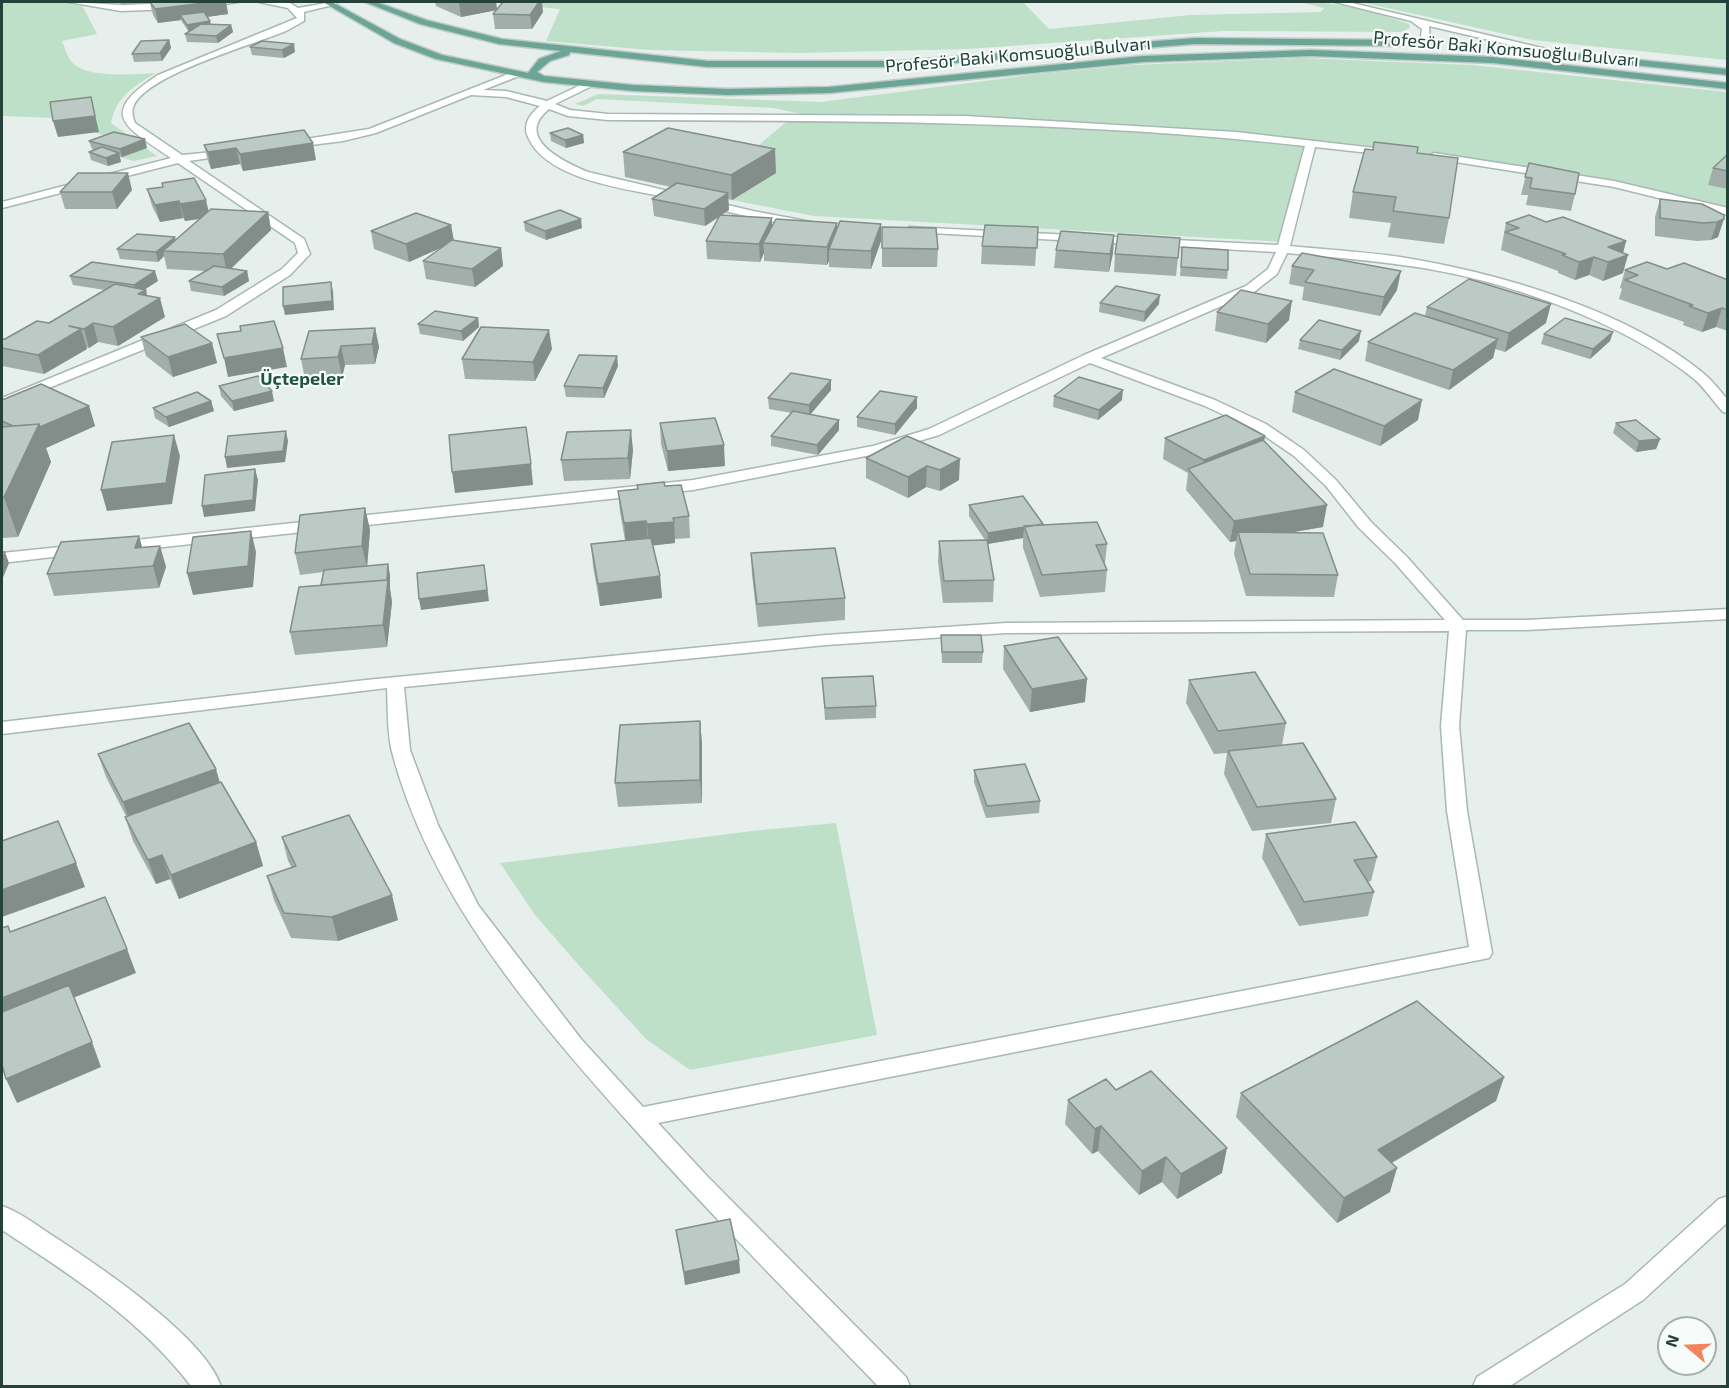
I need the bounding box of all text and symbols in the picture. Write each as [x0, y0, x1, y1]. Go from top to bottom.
street label: Profesör Baki Komsuoğlu Bulvarı [1372, 27, 1640, 71]
street label: Profesör Baki Komsuoğlu Bulvarı [884, 33, 1152, 77]
district label: Üçtepeler [260, 368, 344, 390]
north arrow [1657, 1316, 1717, 1376]
text: N [1661, 1332, 1682, 1349]

